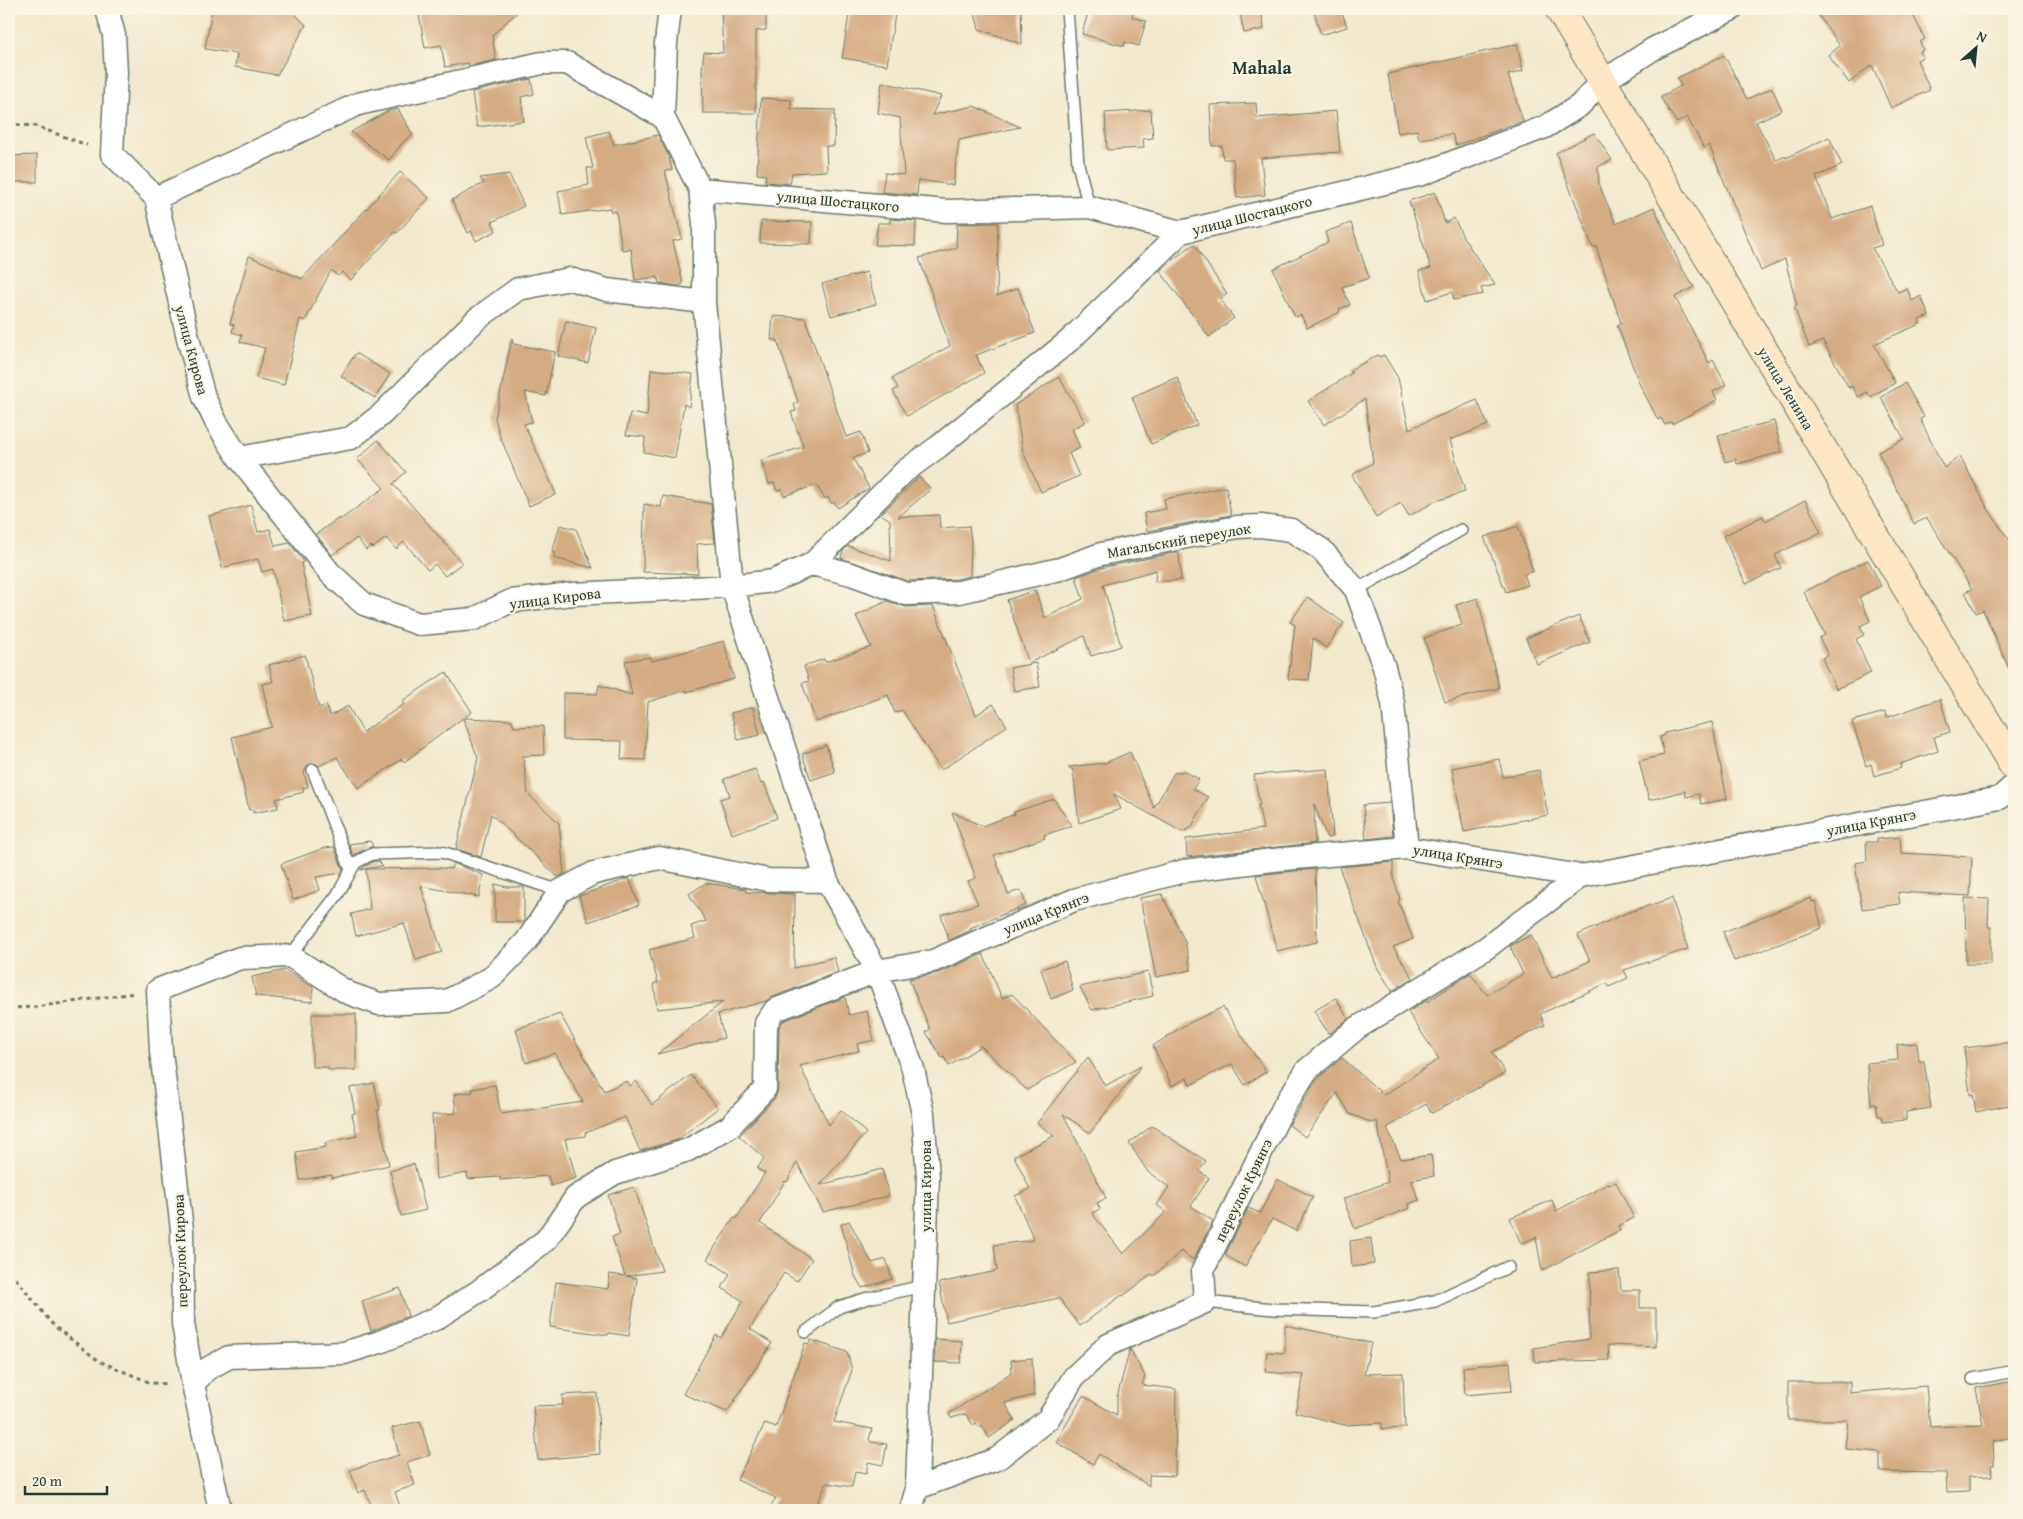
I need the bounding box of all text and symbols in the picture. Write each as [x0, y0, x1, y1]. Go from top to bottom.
north arrow [1950, 22, 2000, 72]
text: N [1973, 25, 1991, 48]
district label: Mahala [1232, 54, 1292, 81]
street label: улица Шостацкого [775, 185, 901, 217]
street label: улица Шостацкого [1189, 190, 1315, 240]
street label: улица Кирова [170, 302, 214, 398]
street label: улица Ленина [1752, 342, 1820, 434]
street label: Магальский переулок [1106, 517, 1253, 563]
street label: улица Кирова [507, 582, 603, 614]
street label: улица Крянгэ [1823, 803, 1918, 841]
street label: улица Крянгэ [1411, 838, 1504, 873]
street label: улица Крянгэ [999, 886, 1092, 940]
street label: переулок Крянгэ [1209, 1135, 1277, 1245]
street label: улица Кирова [915, 1139, 936, 1233]
street label: переулок Кирова [167, 1193, 192, 1308]
scale bar [25, 1464, 108, 1496]
text: 20 m [32, 1470, 63, 1491]

